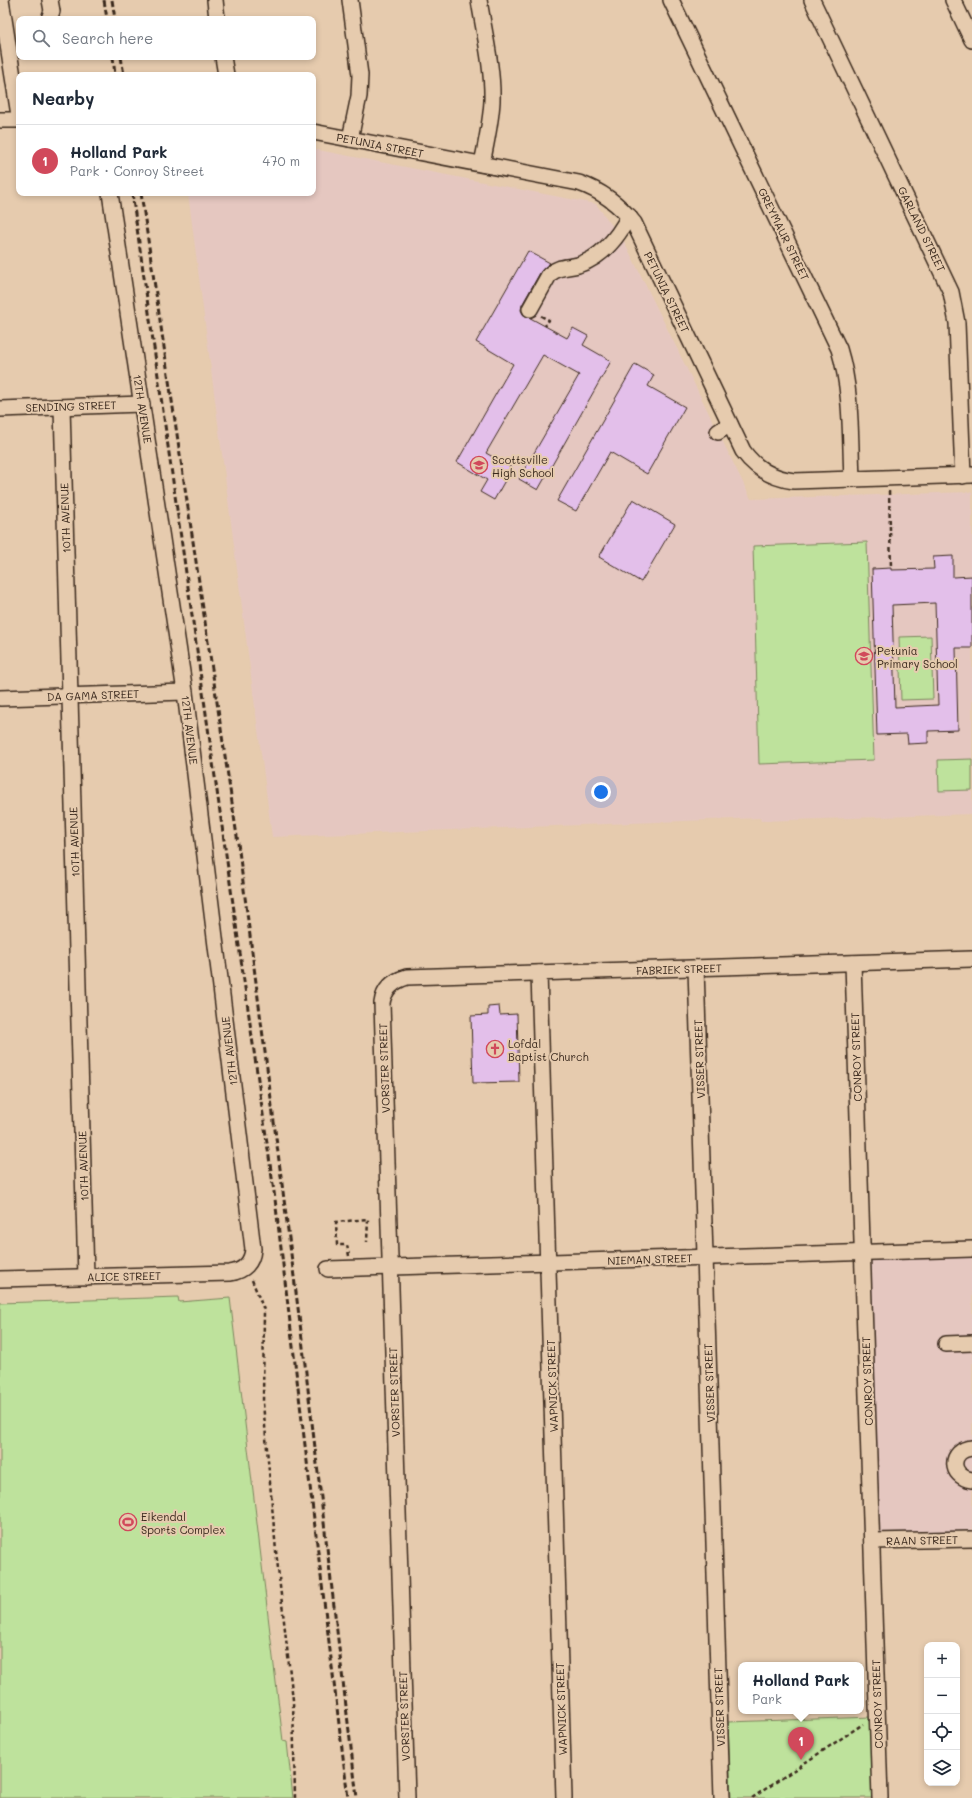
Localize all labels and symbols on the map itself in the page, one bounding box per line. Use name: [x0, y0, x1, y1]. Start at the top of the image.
street label: PETUNIA STREET: [335, 129, 425, 161]
street label: GARLAND STREET: [895, 184, 949, 274]
street label: GREYMAUR STREET: [755, 185, 813, 283]
street label: PETUNIA STREET: [641, 249, 693, 335]
street label: 12TH AVENUE: [130, 373, 156, 445]
street label: SENDING STREET: [25, 397, 117, 415]
place label: Scottsville High School: [492, 452, 554, 480]
school or university icon: Scottsville High School: [469, 455, 489, 475]
street label: 10TH AVENUE: [56, 483, 74, 553]
place label: Petunia Primary School: [877, 643, 958, 671]
school or university icon: Petunia Primary School: [854, 646, 874, 666]
street label: DA GAMA STREET: [47, 686, 139, 704]
street label: 12TH AVENUE: [178, 695, 202, 765]
your location: [591, 782, 611, 802]
street label: 10TH AVENUE: [65, 807, 83, 877]
street label: FABRIEK STREET: [636, 960, 722, 978]
street label: CONROY STREET: [847, 1012, 865, 1102]
street label: 12TH AVENUE: [217, 1016, 241, 1086]
street label: VISSER STREET: [690, 1019, 708, 1099]
street label: VORSTER STREET: [375, 1023, 393, 1113]
place label: Lofdal Baptist Church: [508, 1036, 589, 1064]
church icon: Lofdal Baptist Church: [485, 1039, 505, 1059]
street label: 10TH AVENUE: [74, 1131, 92, 1201]
street label: NIEMAN STREET: [607, 1250, 693, 1268]
street label: ALICE STREET: [87, 1268, 161, 1284]
street label: CONROY STREET: [858, 1336, 876, 1426]
street label: WAPNICK STREET: [543, 1339, 561, 1433]
street label: VISSER STREET: [700, 1343, 718, 1423]
street label: VORSTER STREET: [385, 1347, 403, 1437]
place label: Eikendal Sports Complex: [141, 1509, 225, 1537]
sports icon: Eikendal Sports Complex: [118, 1512, 138, 1532]
street label: RAAN STREET: [886, 1532, 958, 1548]
street label: CONROY STREET: [868, 1659, 886, 1749]
street label: WAPNICK STREET: [552, 1662, 570, 1756]
street label: VISSER STREET: [710, 1667, 728, 1747]
street label: VORSTER STREET: [395, 1671, 413, 1761]
pin: 1: [788, 1727, 814, 1760]

